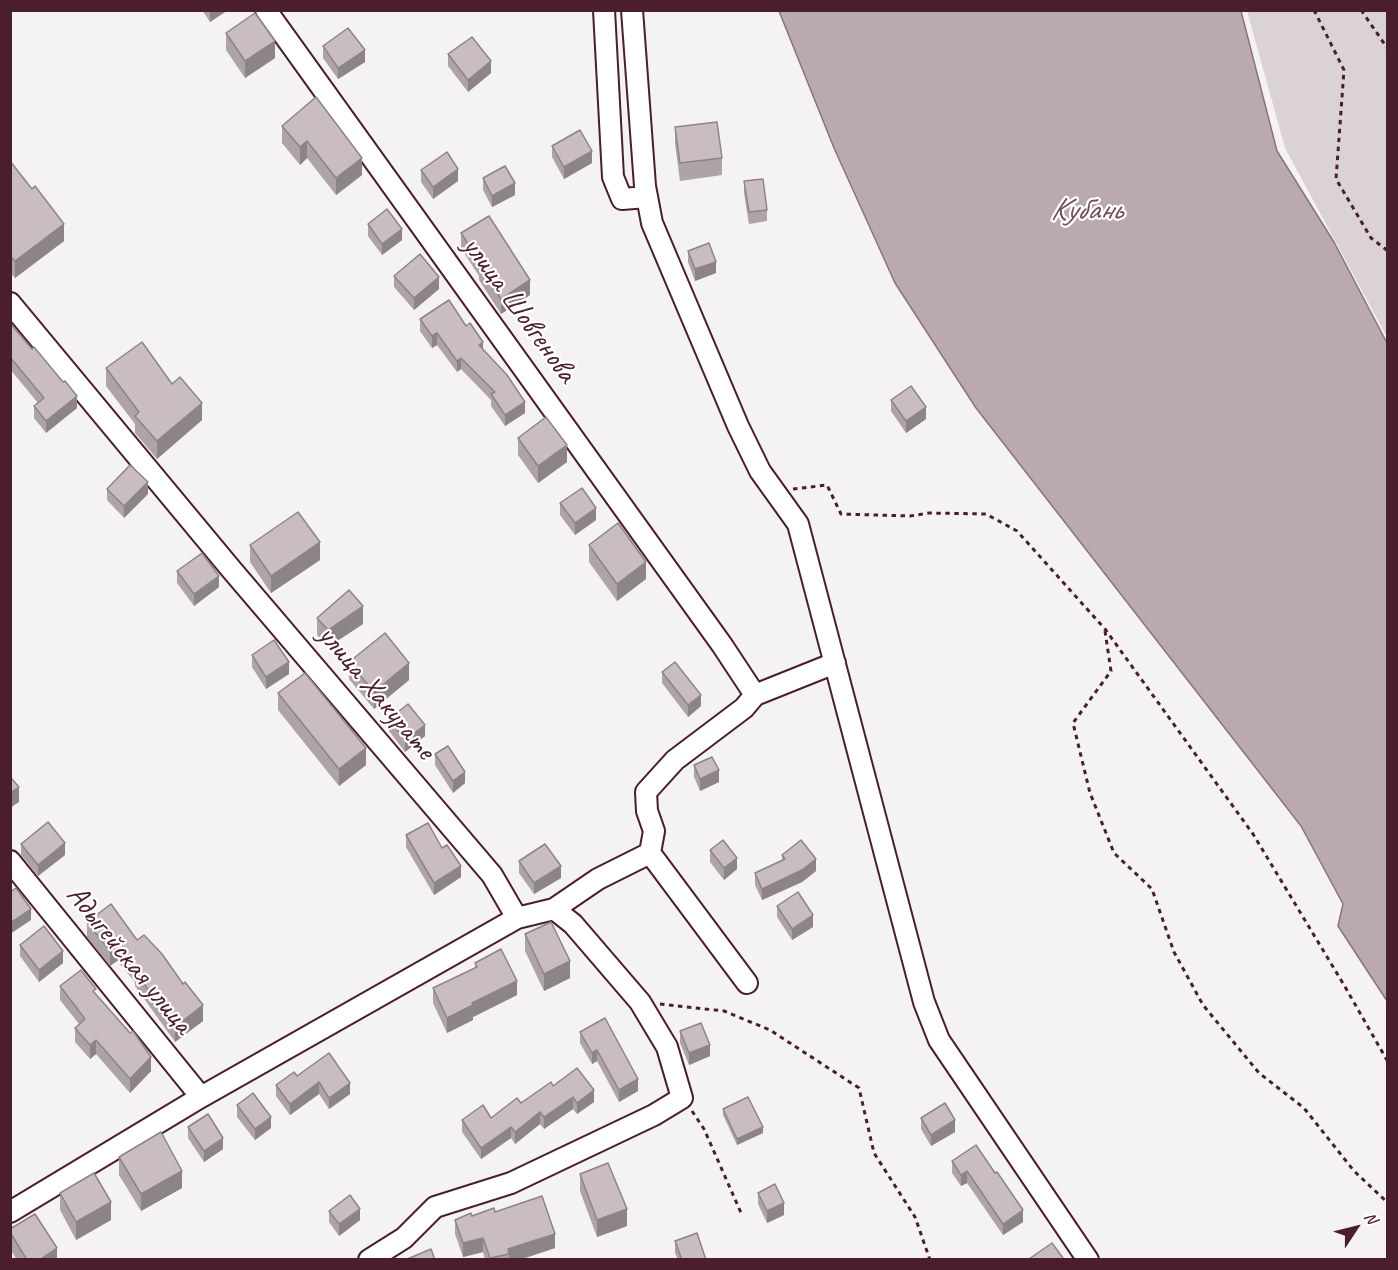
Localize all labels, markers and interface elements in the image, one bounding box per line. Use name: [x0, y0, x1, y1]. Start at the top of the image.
water label: Кубань: [1050, 192, 1122, 230]
street label: улица Шовгенова: [454, 230, 584, 390]
street label: улица Хакурате: [309, 618, 443, 768]
street label: Адыгейская улица: [58, 878, 200, 1042]
north arrow: [1326, 1198, 1386, 1258]
text: N: [1360, 1208, 1382, 1227]

